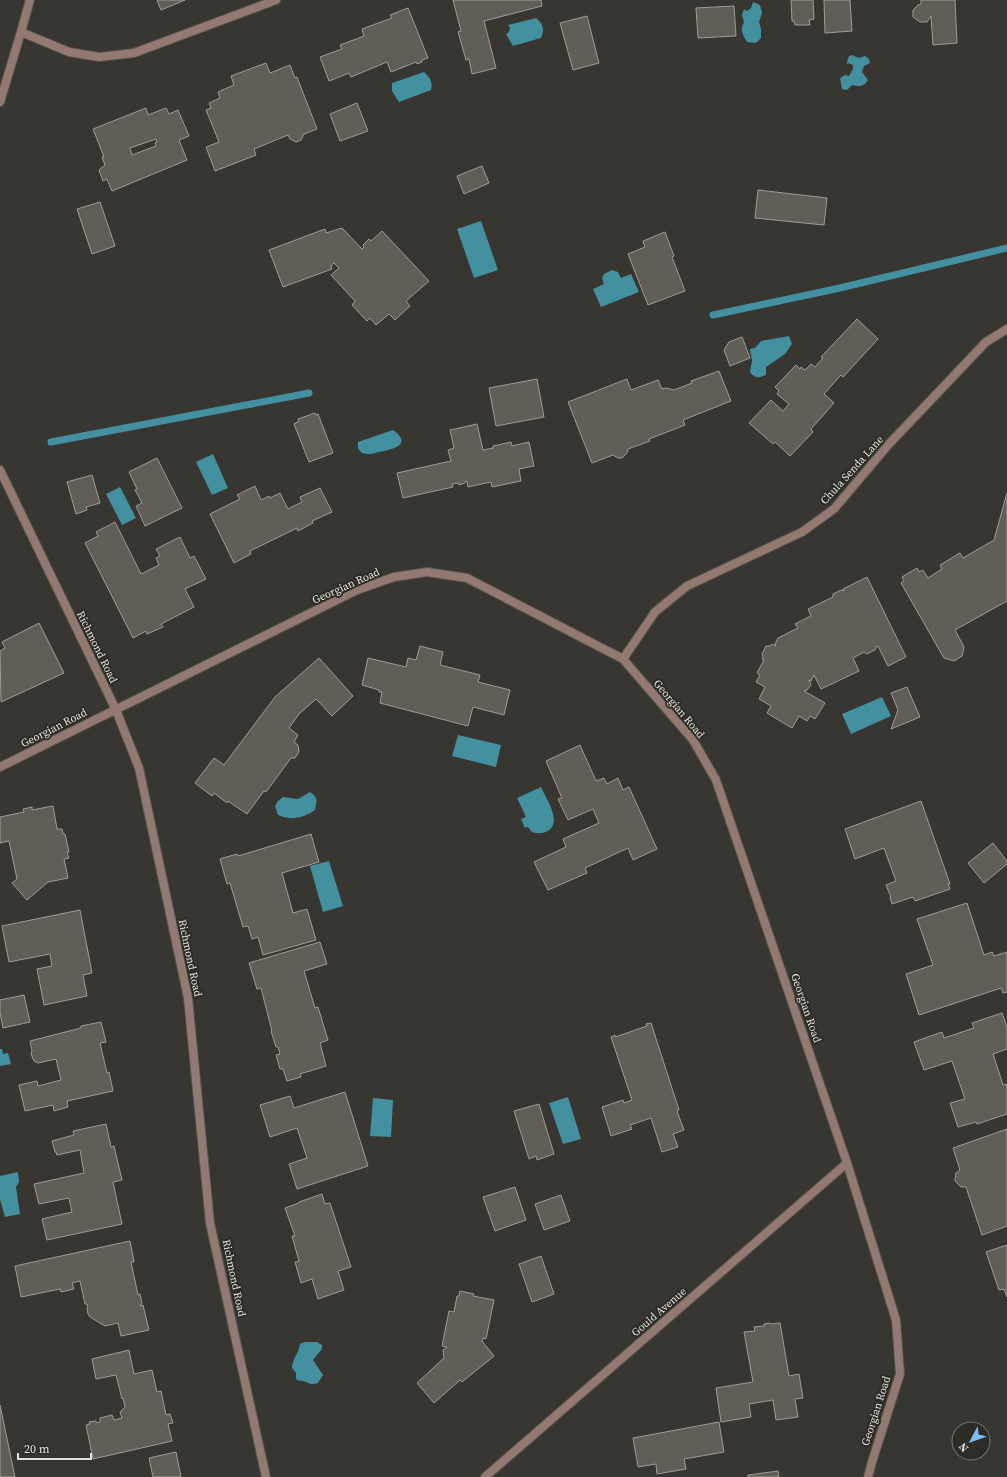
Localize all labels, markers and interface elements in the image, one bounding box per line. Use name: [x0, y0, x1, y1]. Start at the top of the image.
street label: Chula Senda Lane: [817, 432, 887, 508]
street label: Georgian Road: [310, 564, 383, 608]
street label: Richmond Road: [73, 608, 121, 686]
street label: Georgian Road: [650, 676, 708, 742]
street label: Georgian Road: [18, 705, 90, 751]
street label: Richmond Road: [174, 918, 206, 999]
street label: Georgian Road: [787, 971, 825, 1045]
street label: Richmond Road: [218, 1238, 250, 1319]
street label: Gould Avenue: [628, 1284, 690, 1340]
street label: Georgian Road: [858, 1374, 895, 1448]
north arrow: [951, 1421, 991, 1461]
scale bar: [18, 1435, 91, 1461]
text: N: [956, 1439, 972, 1455]
text: 20 m: [24, 1441, 50, 1457]

